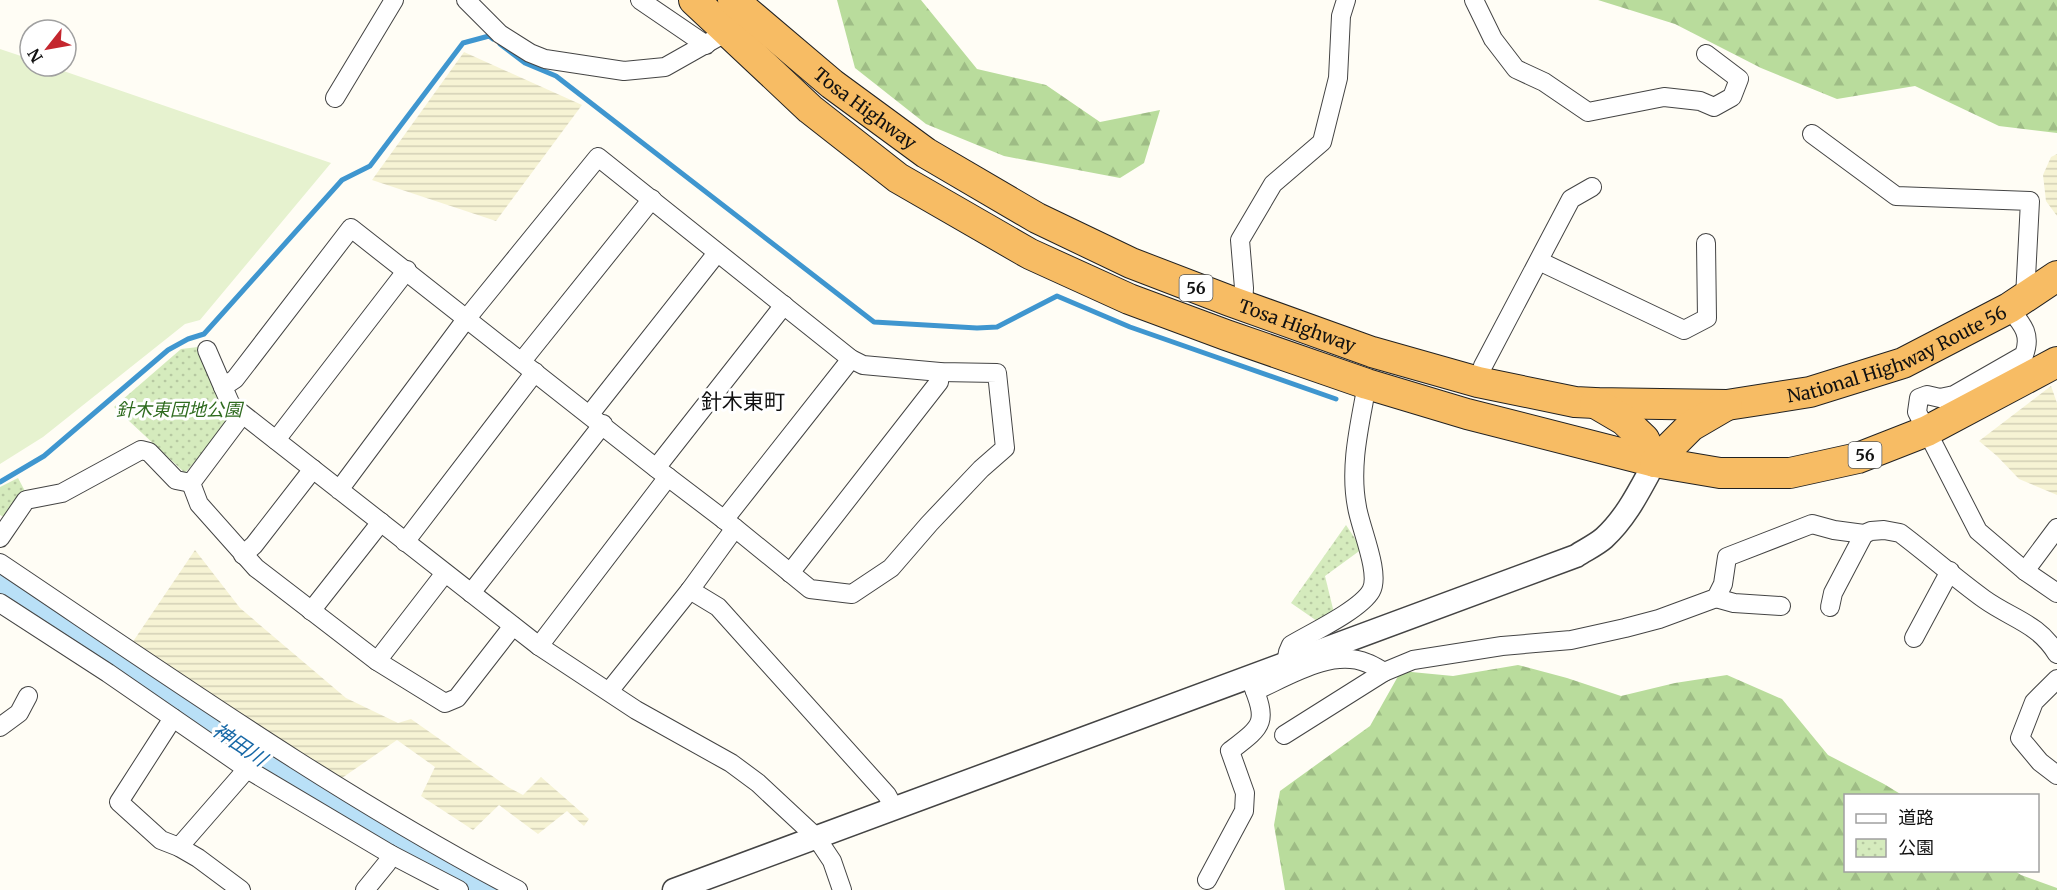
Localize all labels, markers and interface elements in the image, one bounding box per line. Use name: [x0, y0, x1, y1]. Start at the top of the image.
north arrow: [18, 18, 78, 78]
text: N: [23, 45, 47, 66]
street label: Tosa Highway: [809, 62, 922, 154]
road number: 56: [1180, 275, 1212, 301]
street label: Tosa Highway: [1236, 294, 1360, 357]
street label: National Highway Route 56: [1785, 300, 2010, 407]
district label: 針木東町: [701, 388, 785, 415]
park label: 針木東団地公園: [116, 398, 245, 421]
road number: 56: [1848, 442, 1882, 468]
water label: 神田川: [208, 717, 274, 772]
legend: [1844, 794, 2039, 872]
text: 道路: [1898, 806, 1934, 829]
text: 公園: [1898, 836, 1934, 859]

